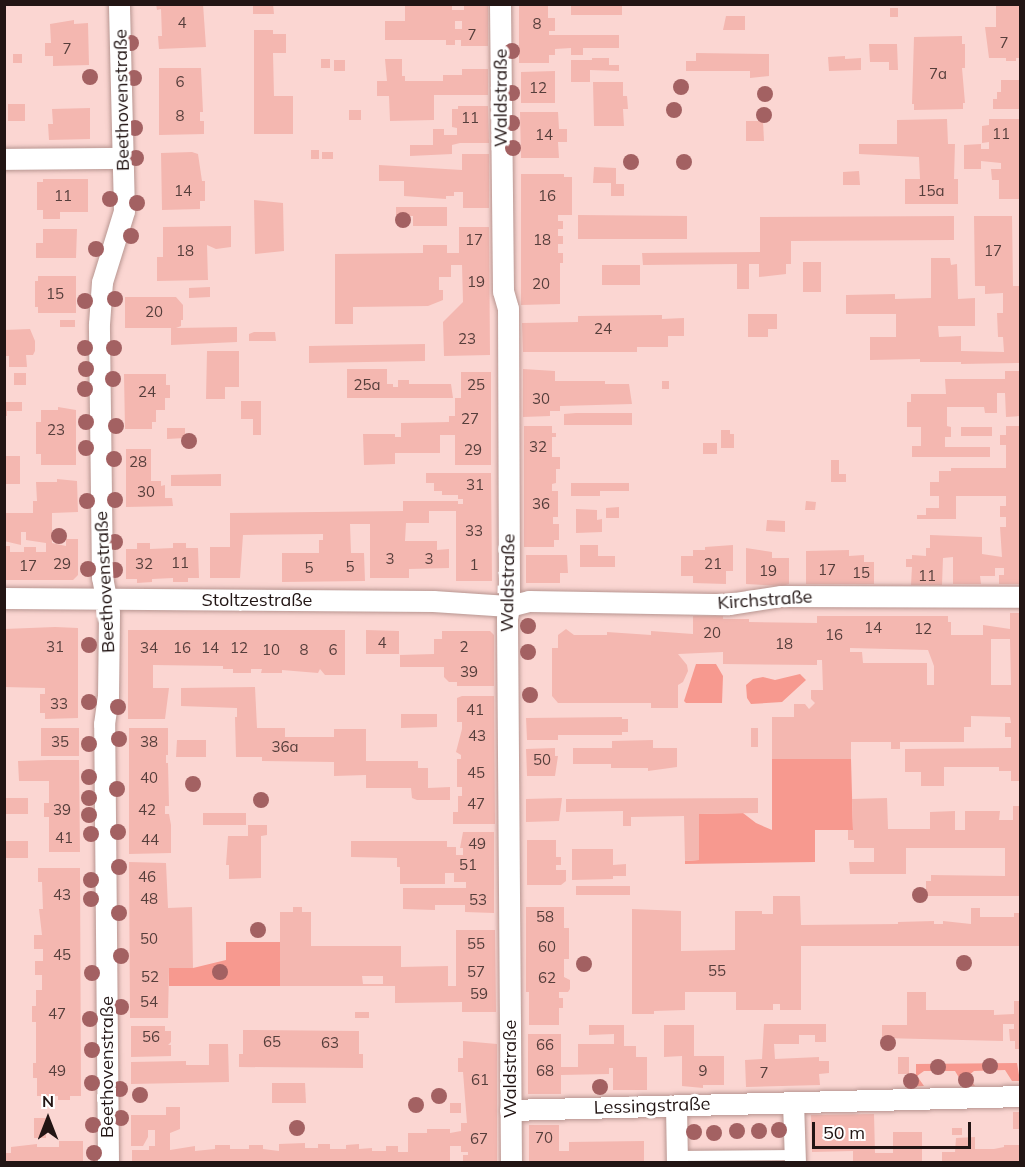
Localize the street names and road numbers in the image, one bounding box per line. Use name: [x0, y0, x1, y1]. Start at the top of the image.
street label: Beethovenstraße: [110, 29, 134, 171]
street label: Waldstraße: [490, 49, 512, 147]
street label: Beethovenstraße: [90, 510, 120, 654]
street label: Waldstraße: [496, 534, 520, 632]
street label: Kirchstraße: [717, 586, 813, 614]
street label: Stoltzestraße: [202, 589, 312, 611]
street label: Beethovenstraße: [96, 996, 118, 1138]
street label: Waldstraße: [499, 1020, 521, 1118]
street label: Lessingstraße: [593, 1093, 711, 1119]

